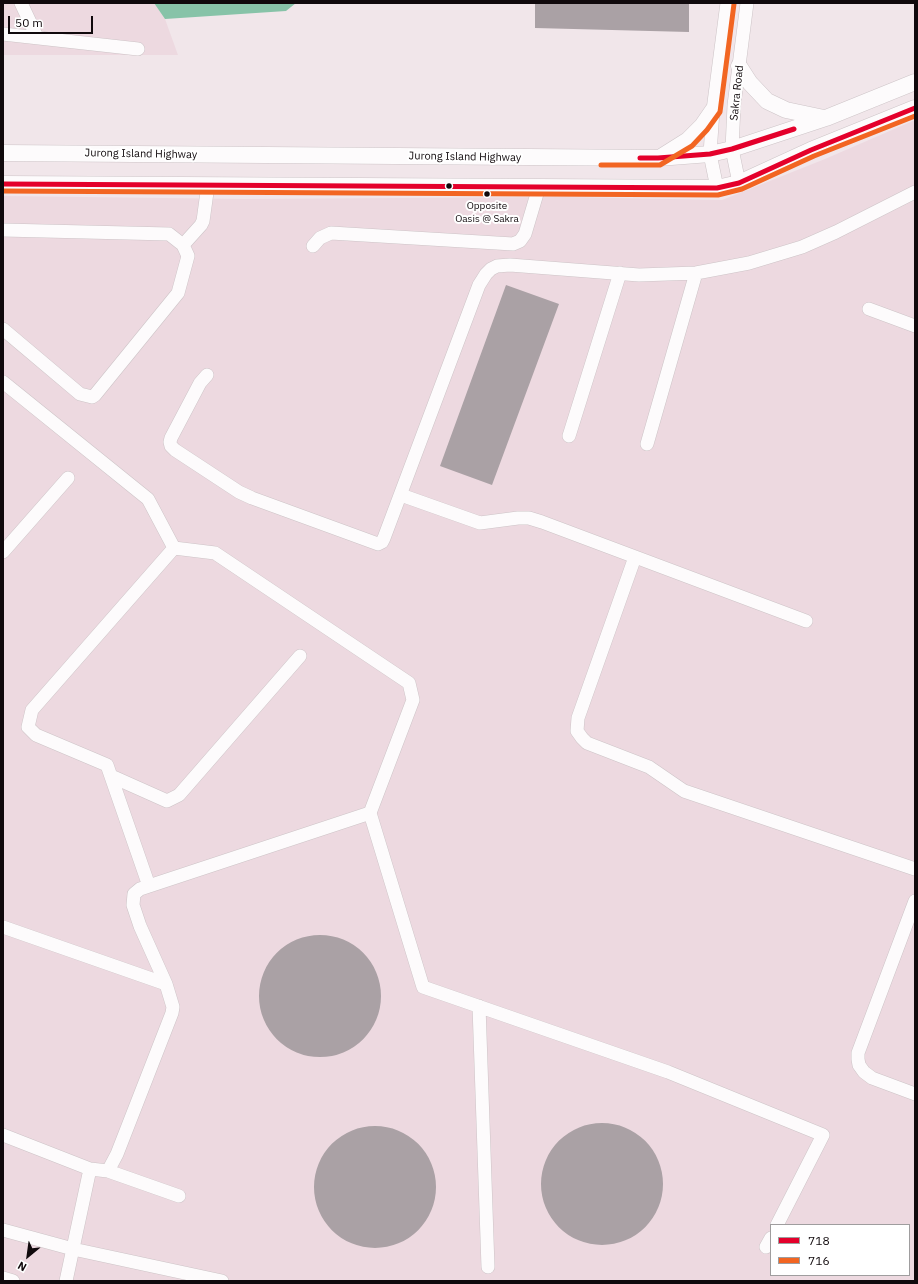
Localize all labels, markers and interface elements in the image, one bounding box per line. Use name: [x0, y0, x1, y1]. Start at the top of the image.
scale bar: [10, 8, 95, 34]
text: 50 m: [15, 15, 43, 30]
street label: Sakra Road: [728, 65, 746, 121]
street label: Jurong Island Highway: [85, 146, 197, 162]
street label: Jurong Island Highway: [409, 149, 521, 165]
unlabelled marker: [444, 181, 454, 191]
marker: Opposite Oasis @ Sakra: [482, 189, 492, 199]
place label: Opposite Oasis @ Sakra: [455, 200, 519, 224]
legend: [770, 1224, 910, 1276]
text: 718: [808, 1233, 830, 1248]
north arrow: [8, 1236, 48, 1276]
text: 716: [808, 1253, 830, 1268]
text: N: [15, 1258, 29, 1275]

